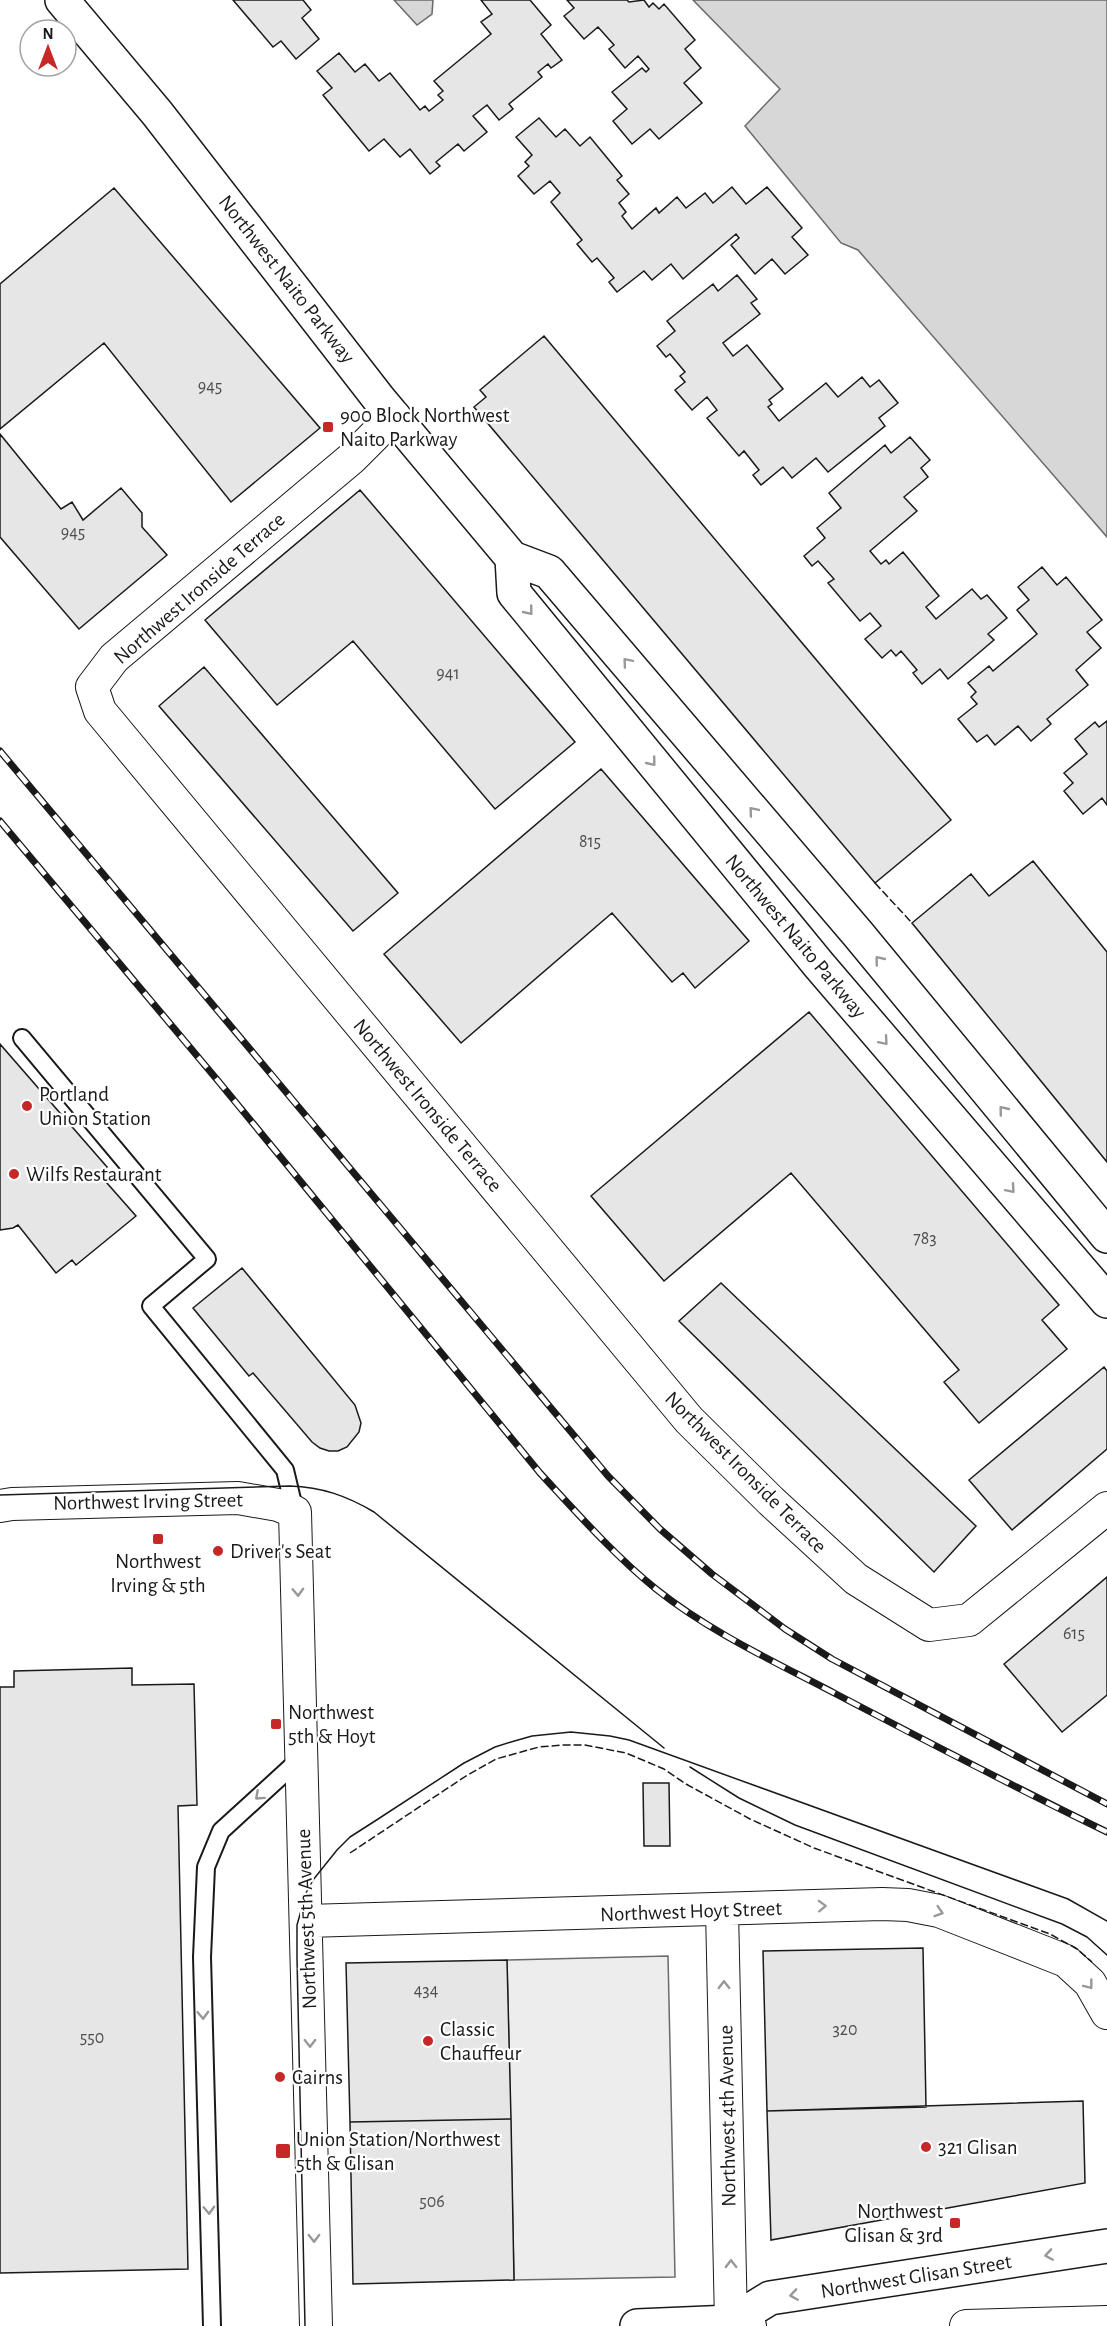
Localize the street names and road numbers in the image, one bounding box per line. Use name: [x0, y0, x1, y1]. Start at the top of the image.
street label: Northwest Naito Parkway: [215, 191, 359, 367]
street label: Northwest Ironside Terrace: [110, 509, 289, 668]
street label: Northwest Naito Parkway: [721, 850, 870, 1022]
street label: Northwest Ironside Terrace: [349, 1015, 506, 1196]
street label: Northwest Ironside Terrace: [661, 1388, 830, 1557]
street label: Northwest Irving Street: [53, 1489, 243, 1514]
street label: Northwest 5th Avenue: [293, 1828, 320, 2010]
street label: Northwest Hoyt Street: [600, 1898, 783, 1925]
street label: Northwest 4th Avenue: [715, 2025, 740, 2207]
street label: Northwest Glisan Street: [819, 2251, 1013, 2302]

